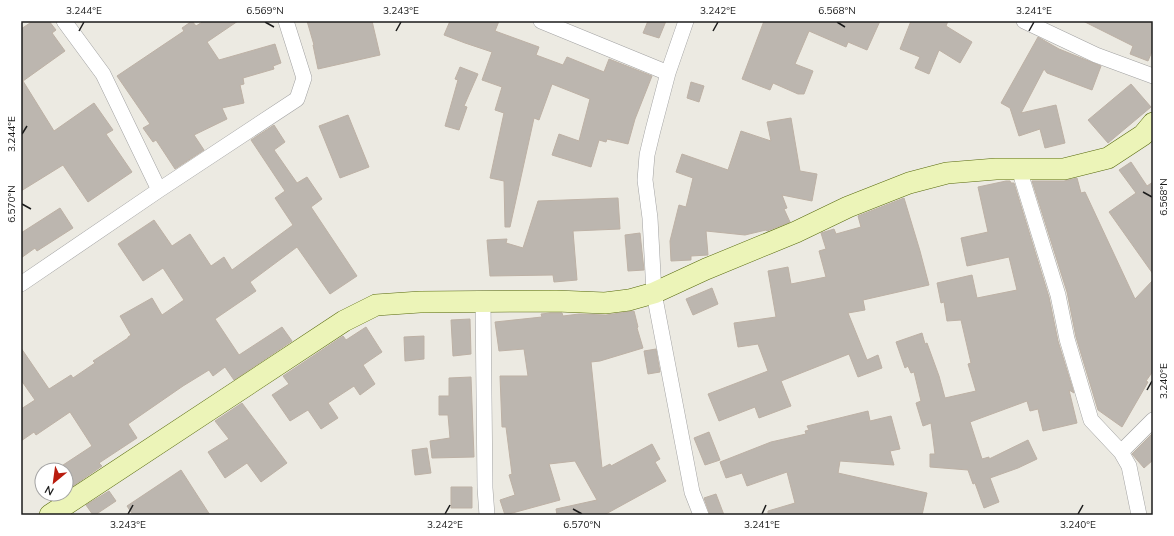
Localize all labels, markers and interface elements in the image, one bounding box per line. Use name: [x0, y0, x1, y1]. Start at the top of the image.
text: 3.244°E: [66, 4, 102, 17]
text: 6.569°N: [246, 4, 284, 17]
text: 3.243°E: [383, 4, 419, 17]
text: 3.242°E: [700, 4, 736, 17]
text: 6.568°N: [818, 4, 856, 17]
text: 3.241°E: [1016, 4, 1052, 17]
text: 3.244°E: [5, 116, 18, 152]
text: 6.568°N: [1157, 178, 1170, 216]
text: 6.570°N: [5, 185, 18, 223]
text: 3.240°E: [1157, 363, 1170, 399]
north arrow: [34, 462, 74, 502]
text: N: [42, 483, 56, 499]
text: 3.243°E: [110, 518, 146, 531]
text: 3.242°E: [427, 518, 463, 531]
text: 6.570°N: [563, 518, 601, 531]
text: 3.241°E: [744, 518, 780, 531]
text: 3.240°E: [1060, 518, 1096, 531]

